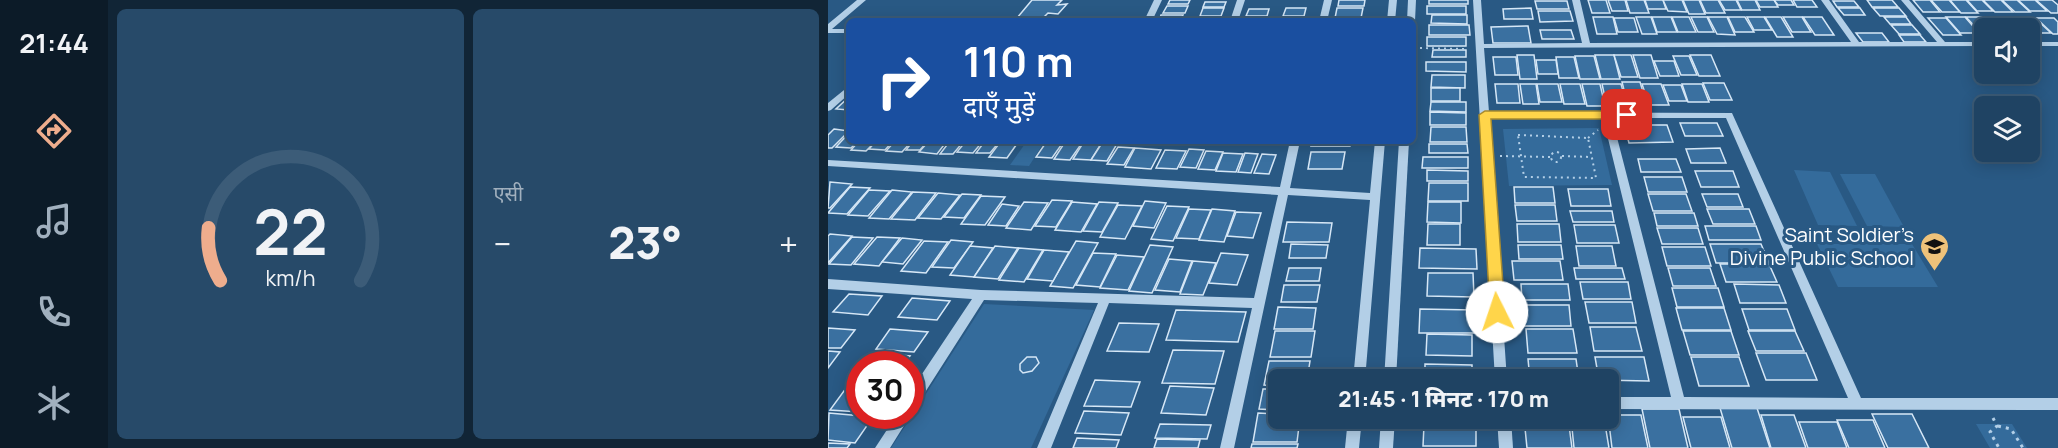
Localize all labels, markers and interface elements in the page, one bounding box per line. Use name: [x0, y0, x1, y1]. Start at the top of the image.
map controls: [1974, 18, 2040, 162]
button: sound: [1974, 18, 2040, 84]
text: 21:44: [19, 24, 89, 61]
text: 110 m: [963, 32, 1074, 90]
icon: right: [864, 42, 942, 120]
text: दाएँ मुड़ें: [963, 87, 1035, 124]
pin: [1601, 89, 1652, 140]
button: layers: [1974, 96, 2040, 162]
icon: arrive: [1610, 98, 1643, 131]
icon: directions: [33, 110, 75, 152]
text: एसी: [494, 180, 523, 207]
text: 22: [253, 188, 327, 274]
icon: music: [33, 200, 75, 242]
text: 23°: [608, 211, 682, 273]
text: −: [494, 221, 511, 266]
text: +: [779, 221, 798, 266]
place label: Saint Soldier’s Divine Public School: [1730, 221, 1914, 271]
school or university icon: Saint Soldier’s Divine Public School: [1919, 230, 1951, 272]
text: km/h: [265, 263, 315, 292]
position arrow: [1465, 280, 1529, 344]
icon: phone: [33, 291, 75, 333]
speed limit sign: 30: [846, 351, 924, 429]
icon: climate: [33, 382, 75, 424]
text: 21:45 · 1 मिनट · 170 m: [1338, 384, 1549, 414]

